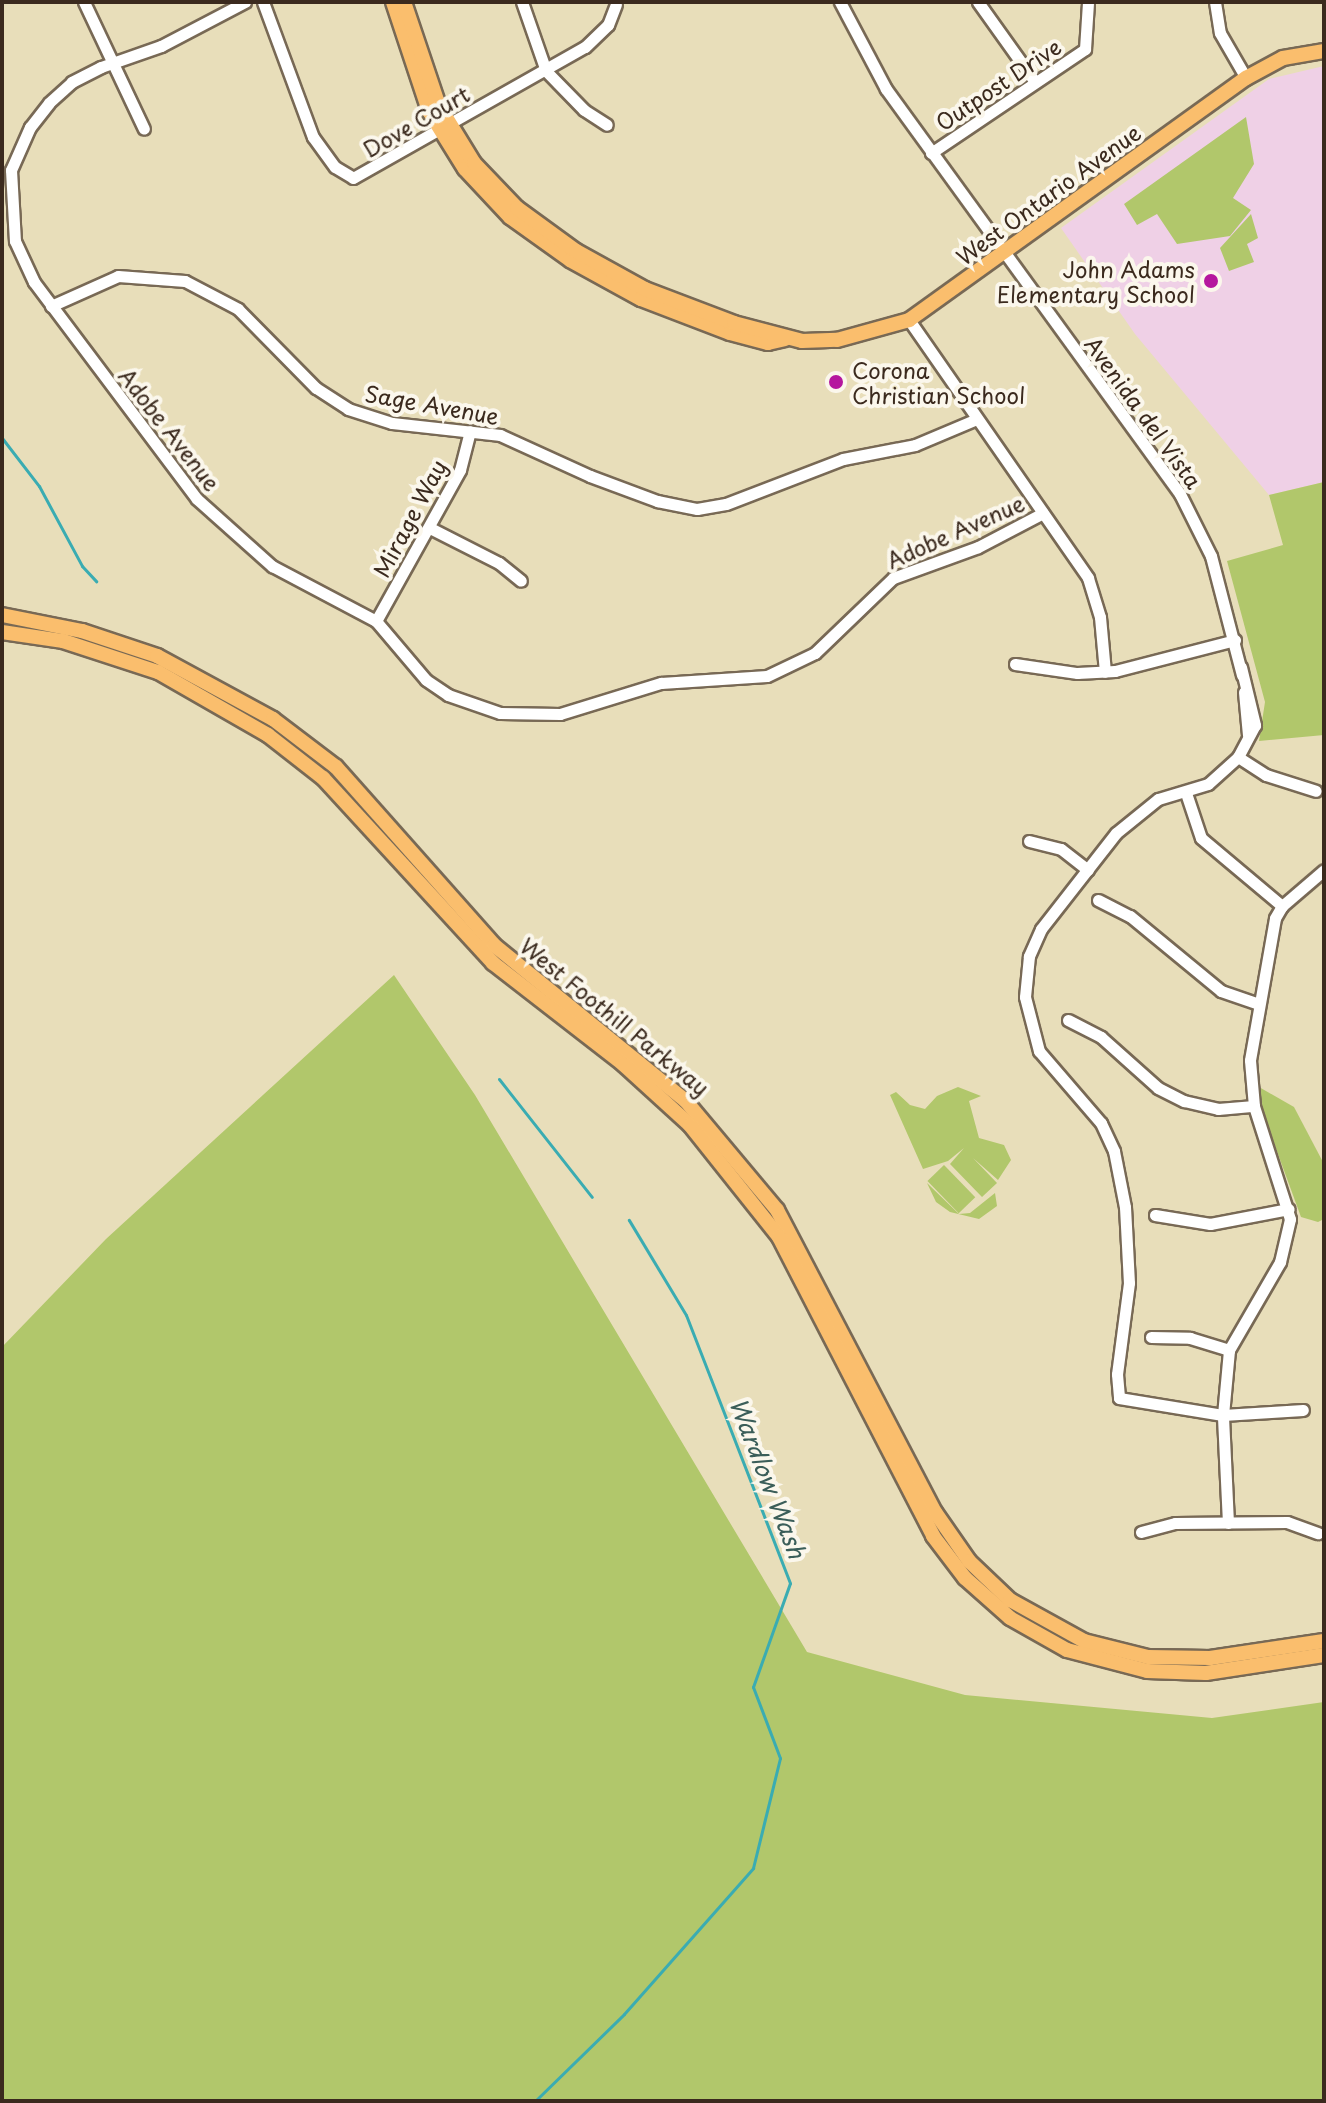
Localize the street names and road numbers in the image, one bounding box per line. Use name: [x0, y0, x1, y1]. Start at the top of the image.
street label: Outpost Drive: [930, 32, 1066, 136]
street label: Dove Court: [358, 80, 474, 162]
street label: West Ontario Avenue: [950, 118, 1146, 270]
street label: Avenida del Vista: [1080, 331, 1208, 493]
street label: Adobe Avenue: [114, 363, 226, 495]
street label: Sage Avenue: [364, 379, 500, 429]
street label: Mirage Way: [367, 455, 451, 581]
street label: Adobe Avenue: [882, 489, 1028, 573]
street label: West Foothill Parkway: [515, 931, 715, 1101]

